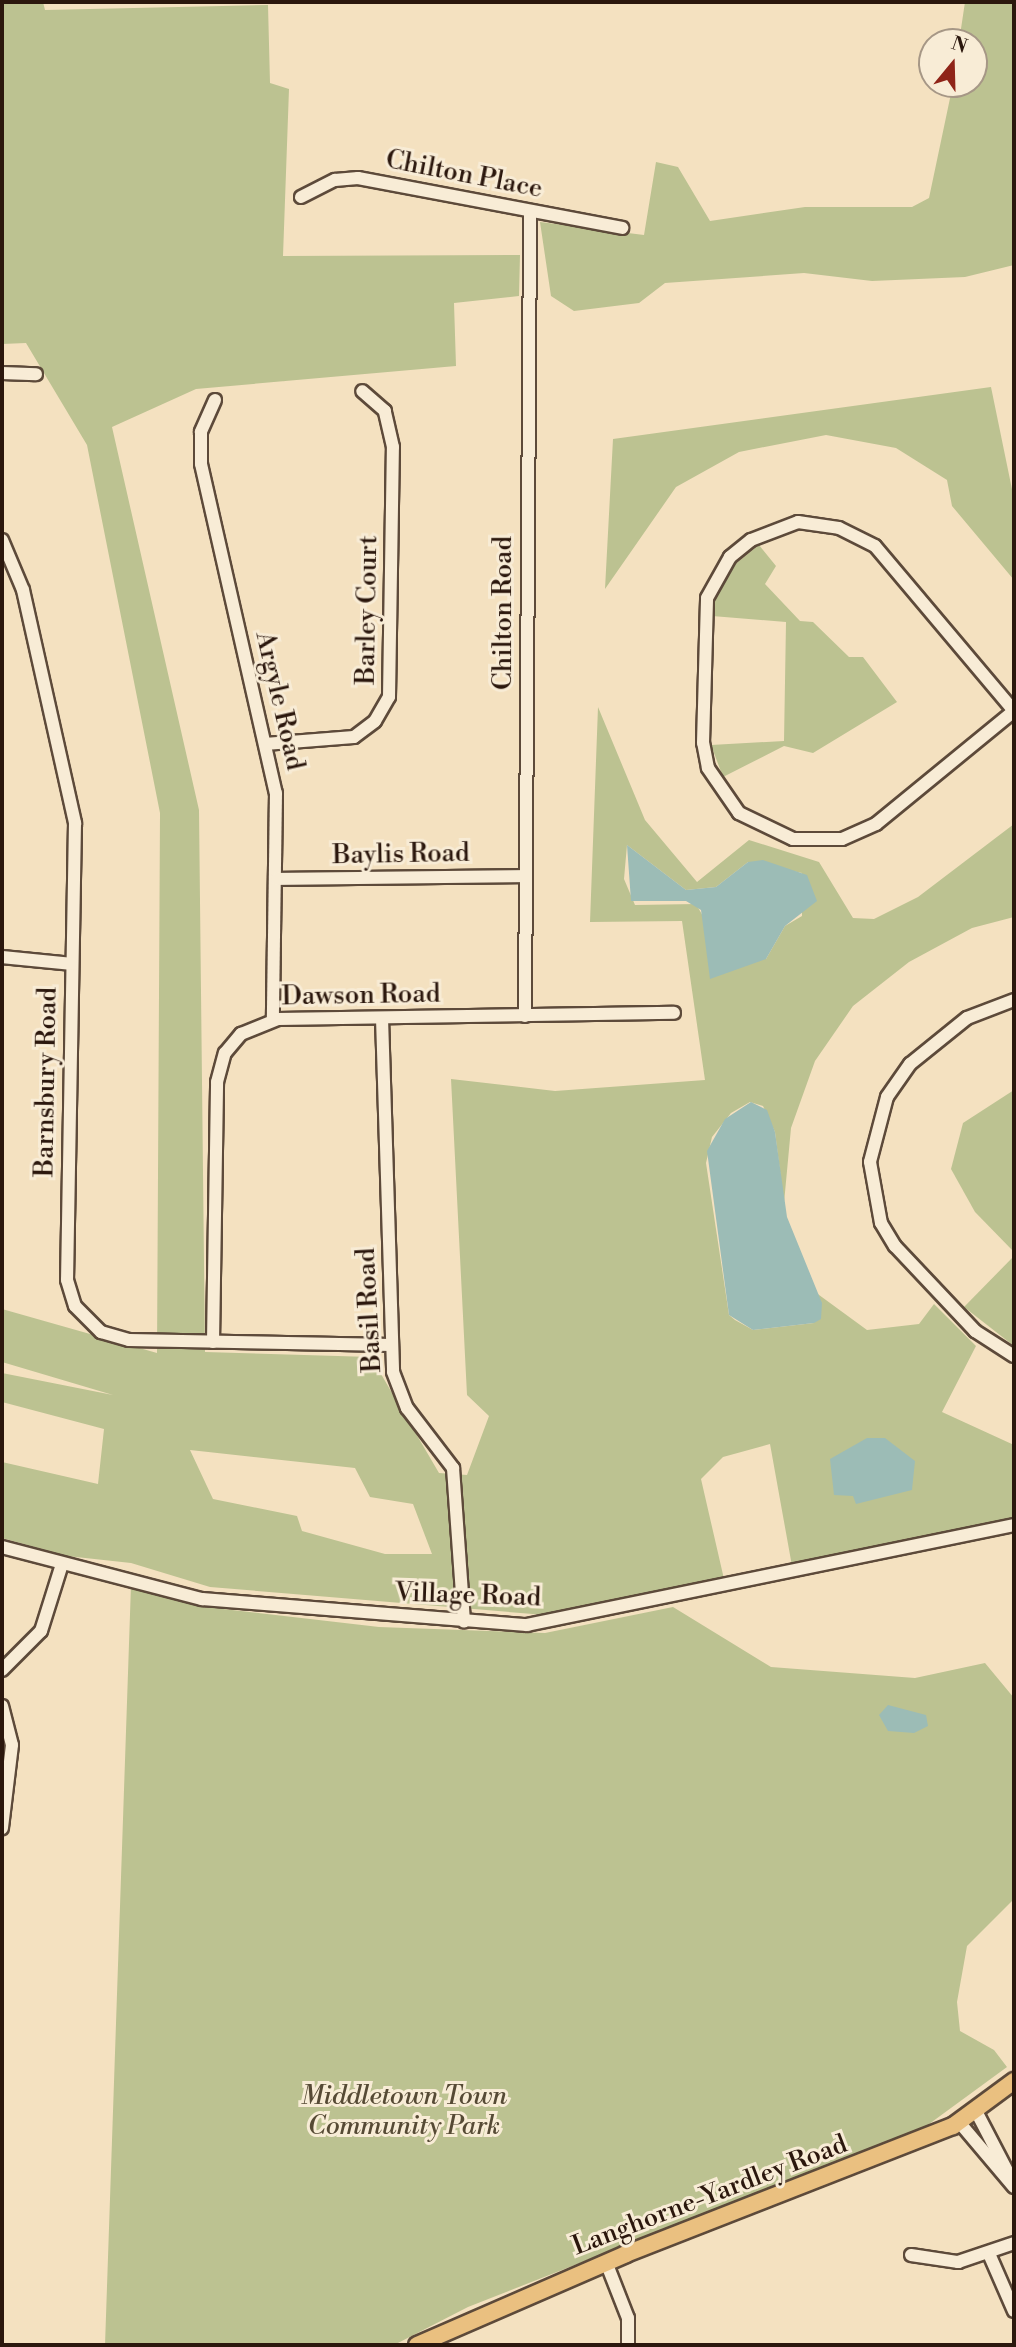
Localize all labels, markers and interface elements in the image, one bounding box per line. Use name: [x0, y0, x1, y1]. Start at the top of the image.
north arrow: [918, 28, 988, 98]
text: N: [948, 31, 970, 59]
street label: Chilton Place: [383, 145, 545, 205]
street label: Barley Court: [351, 535, 385, 685]
street label: Chilton Road: [488, 536, 520, 690]
street label: Argyle Road: [248, 629, 310, 773]
street label: Baylis Road: [332, 838, 470, 872]
street label: Dawson Road: [281, 979, 441, 1013]
street label: Barnsbury Road: [30, 987, 64, 1177]
street label: Basil Road: [351, 1247, 389, 1373]
street label: Village Road: [394, 1578, 542, 1614]
park label: Middletown Town Community Park: [301, 2081, 507, 2142]
street label: Langhorne-Yardley Road: [568, 2129, 852, 2263]

